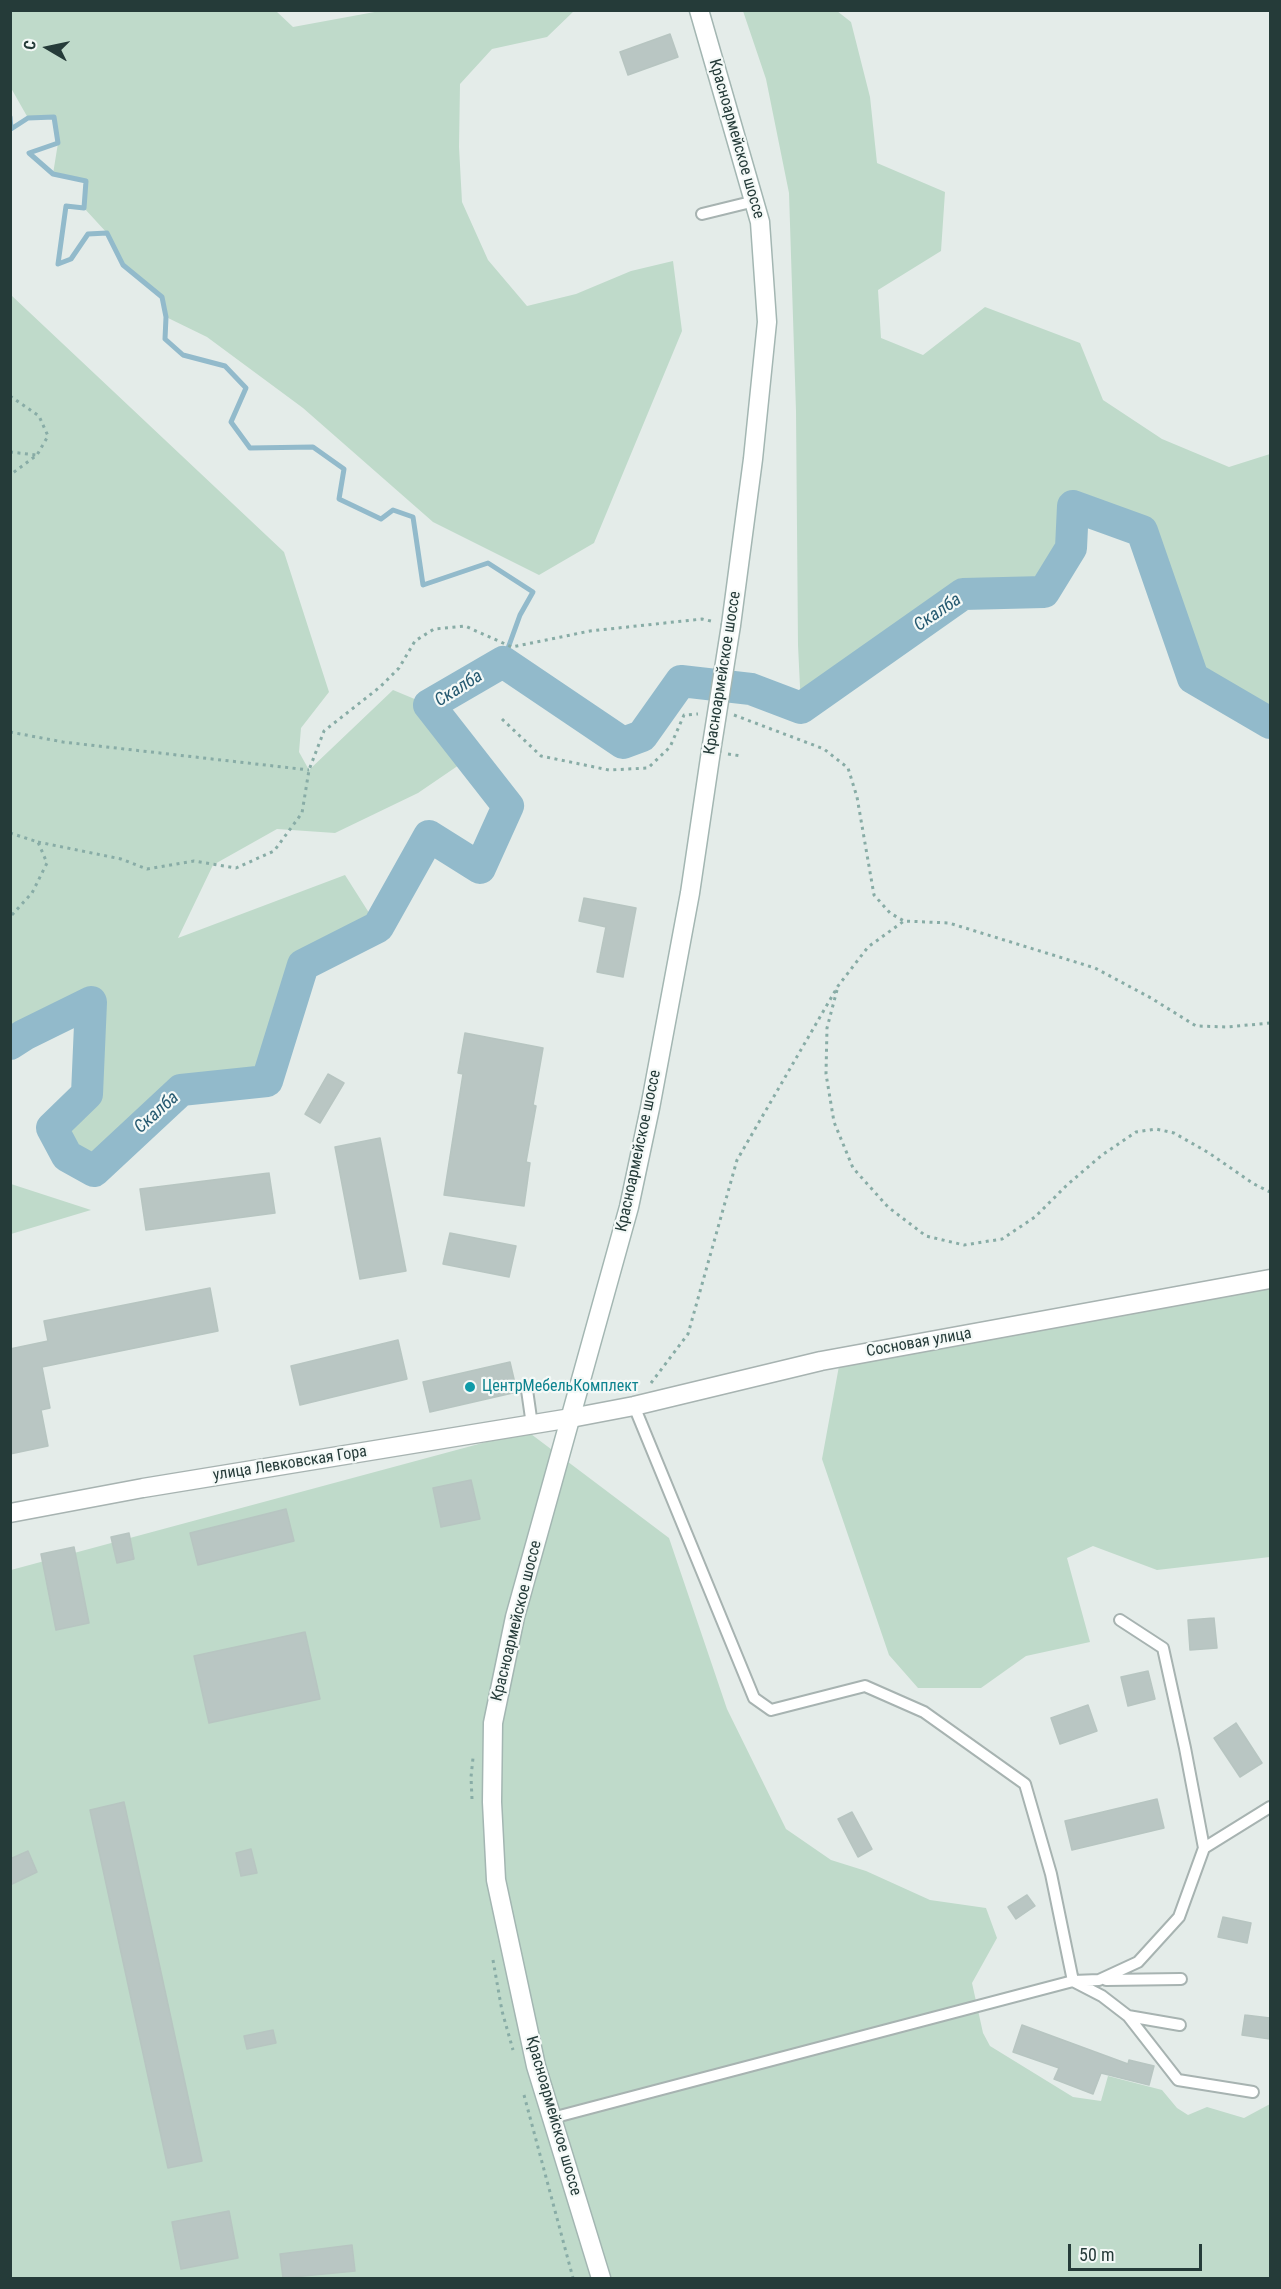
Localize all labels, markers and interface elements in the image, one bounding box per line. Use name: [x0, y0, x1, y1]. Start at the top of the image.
north arrow: [18, 18, 78, 78]
text: С: [20, 39, 40, 51]
street label: Красноармейское шоссе: [704, 57, 768, 221]
water label: Скалба: [910, 589, 966, 637]
street label: Красноармейское шоссе: [701, 590, 745, 756]
water label: Скалба: [431, 666, 487, 712]
street label: Красноармейское шоссе: [612, 1068, 666, 1234]
water label: Скалба: [130, 1087, 184, 1139]
street label: Сосновая улица: [865, 1324, 973, 1362]
place label: ЦентрМебельКомплект: [482, 1377, 639, 1397]
marker: ЦентрМебельКомплект: [463, 1380, 477, 1394]
street label: улица Левковская Гора: [212, 1442, 368, 1486]
street label: Красноармейское шоссе: [488, 1539, 546, 1703]
street label: Красноармейское шоссе: [521, 2034, 585, 2198]
scale bar: [1071, 2232, 1204, 2270]
text: 50 m: [1079, 2244, 1114, 2265]

